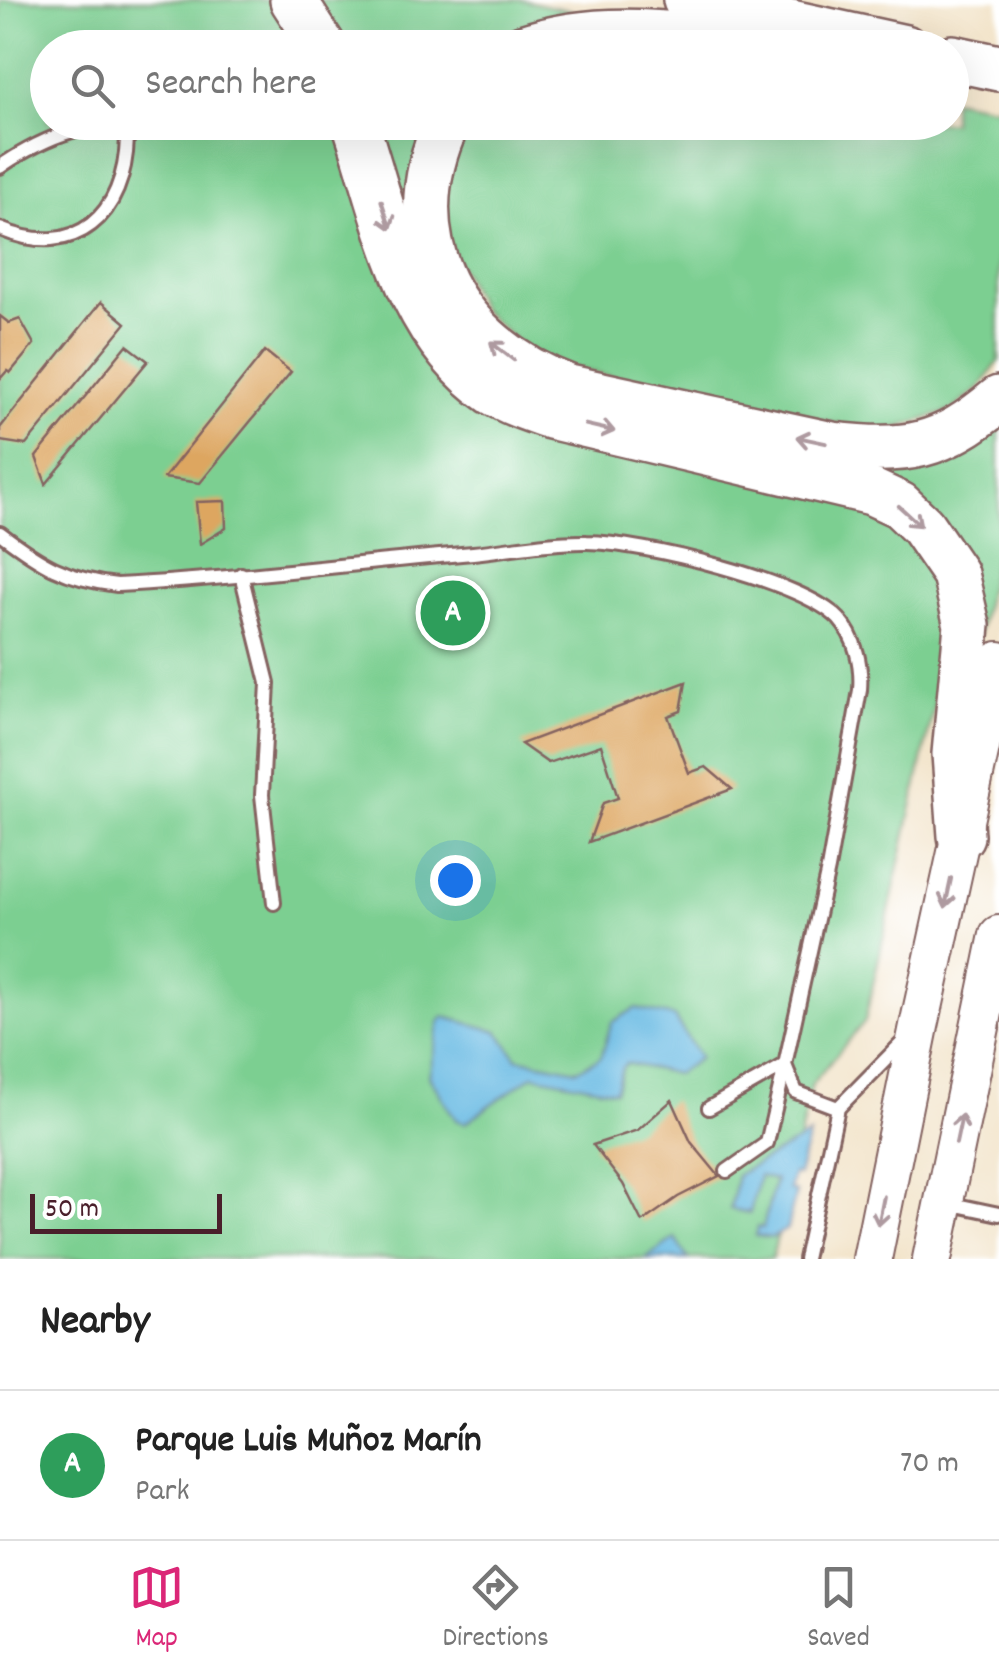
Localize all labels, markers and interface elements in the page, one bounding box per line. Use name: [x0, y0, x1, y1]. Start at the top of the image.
search box: [30, 30, 969, 140]
icon: search: [65, 58, 120, 113]
text: Search here: [145, 58, 317, 113]
one-way arrow: [378, 199, 396, 230]
one-way arrow: [489, 340, 515, 362]
one-way arrow: [583, 420, 615, 438]
one-way arrow: [796, 430, 828, 448]
one-way arrow: [897, 504, 922, 527]
pin: A: [420, 576, 486, 650]
your location: [430, 855, 481, 906]
one-way arrow: [938, 876, 956, 908]
one-way arrow: [951, 1114, 970, 1146]
scale bar: [30, 1189, 222, 1234]
text: 50 m: [45, 1191, 99, 1231]
one-way arrow: [871, 1194, 890, 1226]
text: Nearby: [40, 1294, 150, 1354]
text: Parque Luis Muñoz Marín: [135, 1415, 481, 1470]
text: A: [64, 1442, 81, 1488]
text: 70 m: [900, 1442, 959, 1488]
text: Park: [135, 1470, 190, 1516]
tab: Map: [129, 1560, 184, 1660]
tab: Directions: [443, 1560, 549, 1660]
tab: Saved: [807, 1560, 870, 1660]

